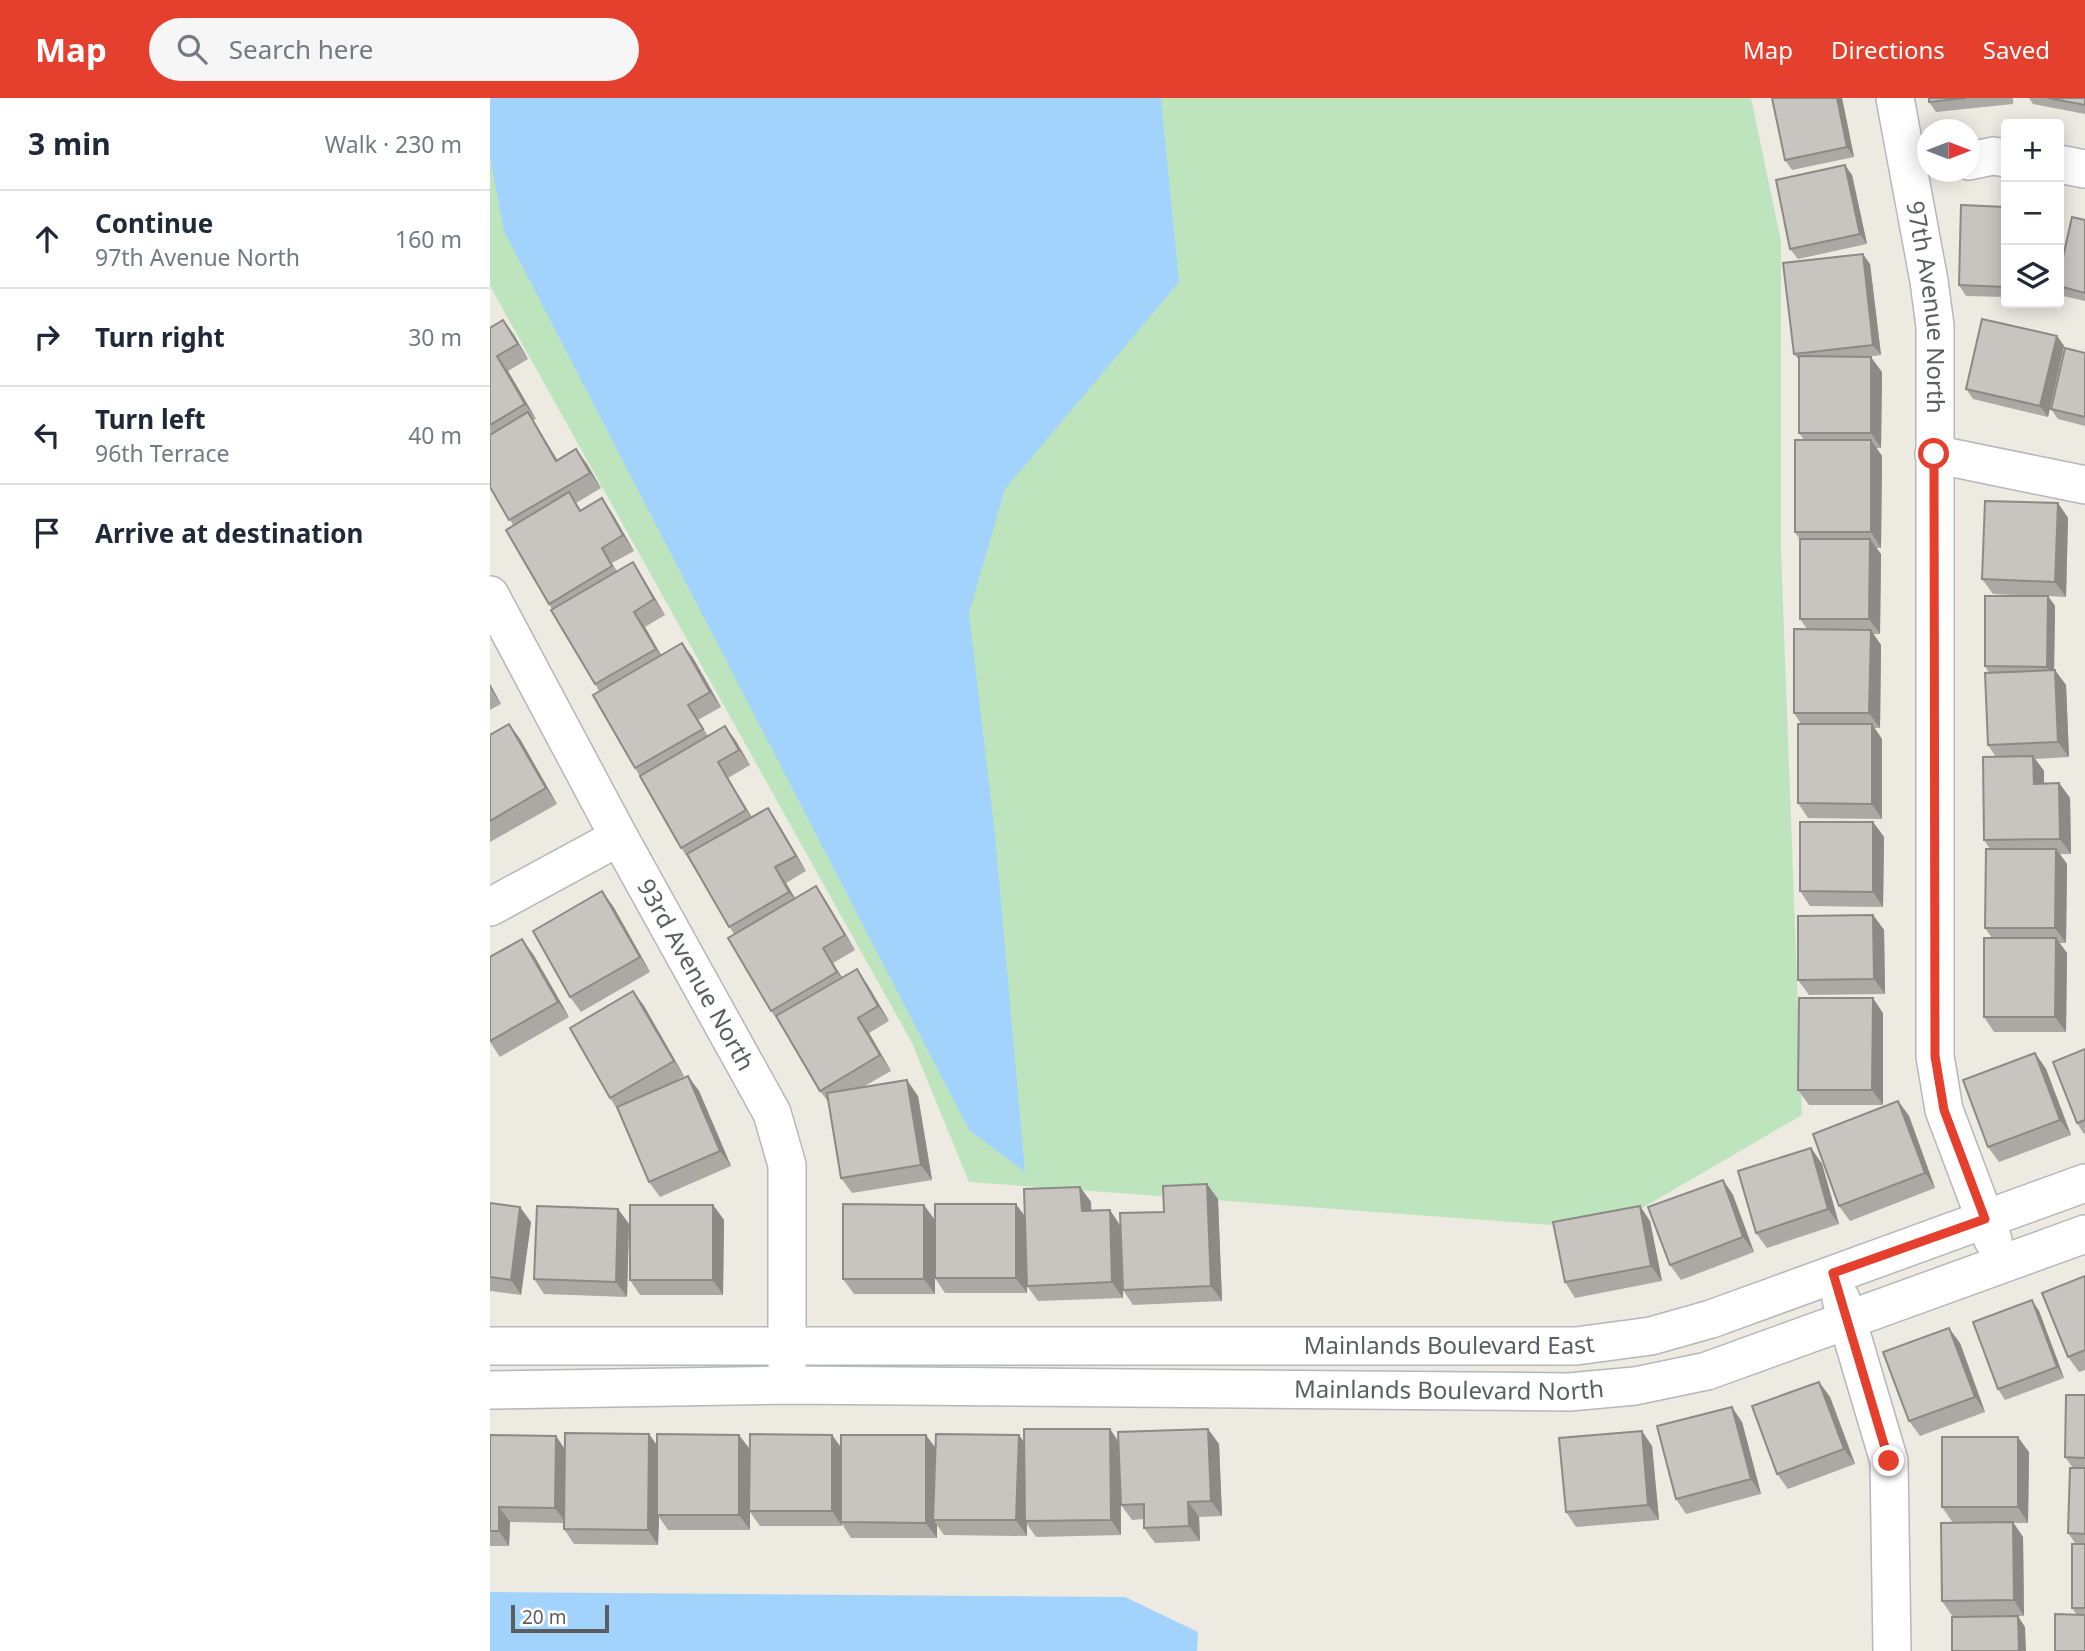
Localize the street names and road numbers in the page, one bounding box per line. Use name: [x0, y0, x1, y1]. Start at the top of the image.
street label: 97th Avenue North: [1899, 198, 1953, 413]
street label: 93rd Avenue North: [630, 872, 763, 1076]
street label: Mainlands Boulevard East: [1304, 1326, 1596, 1361]
street label: Mainlands Boulevard North: [1294, 1371, 1605, 1407]

